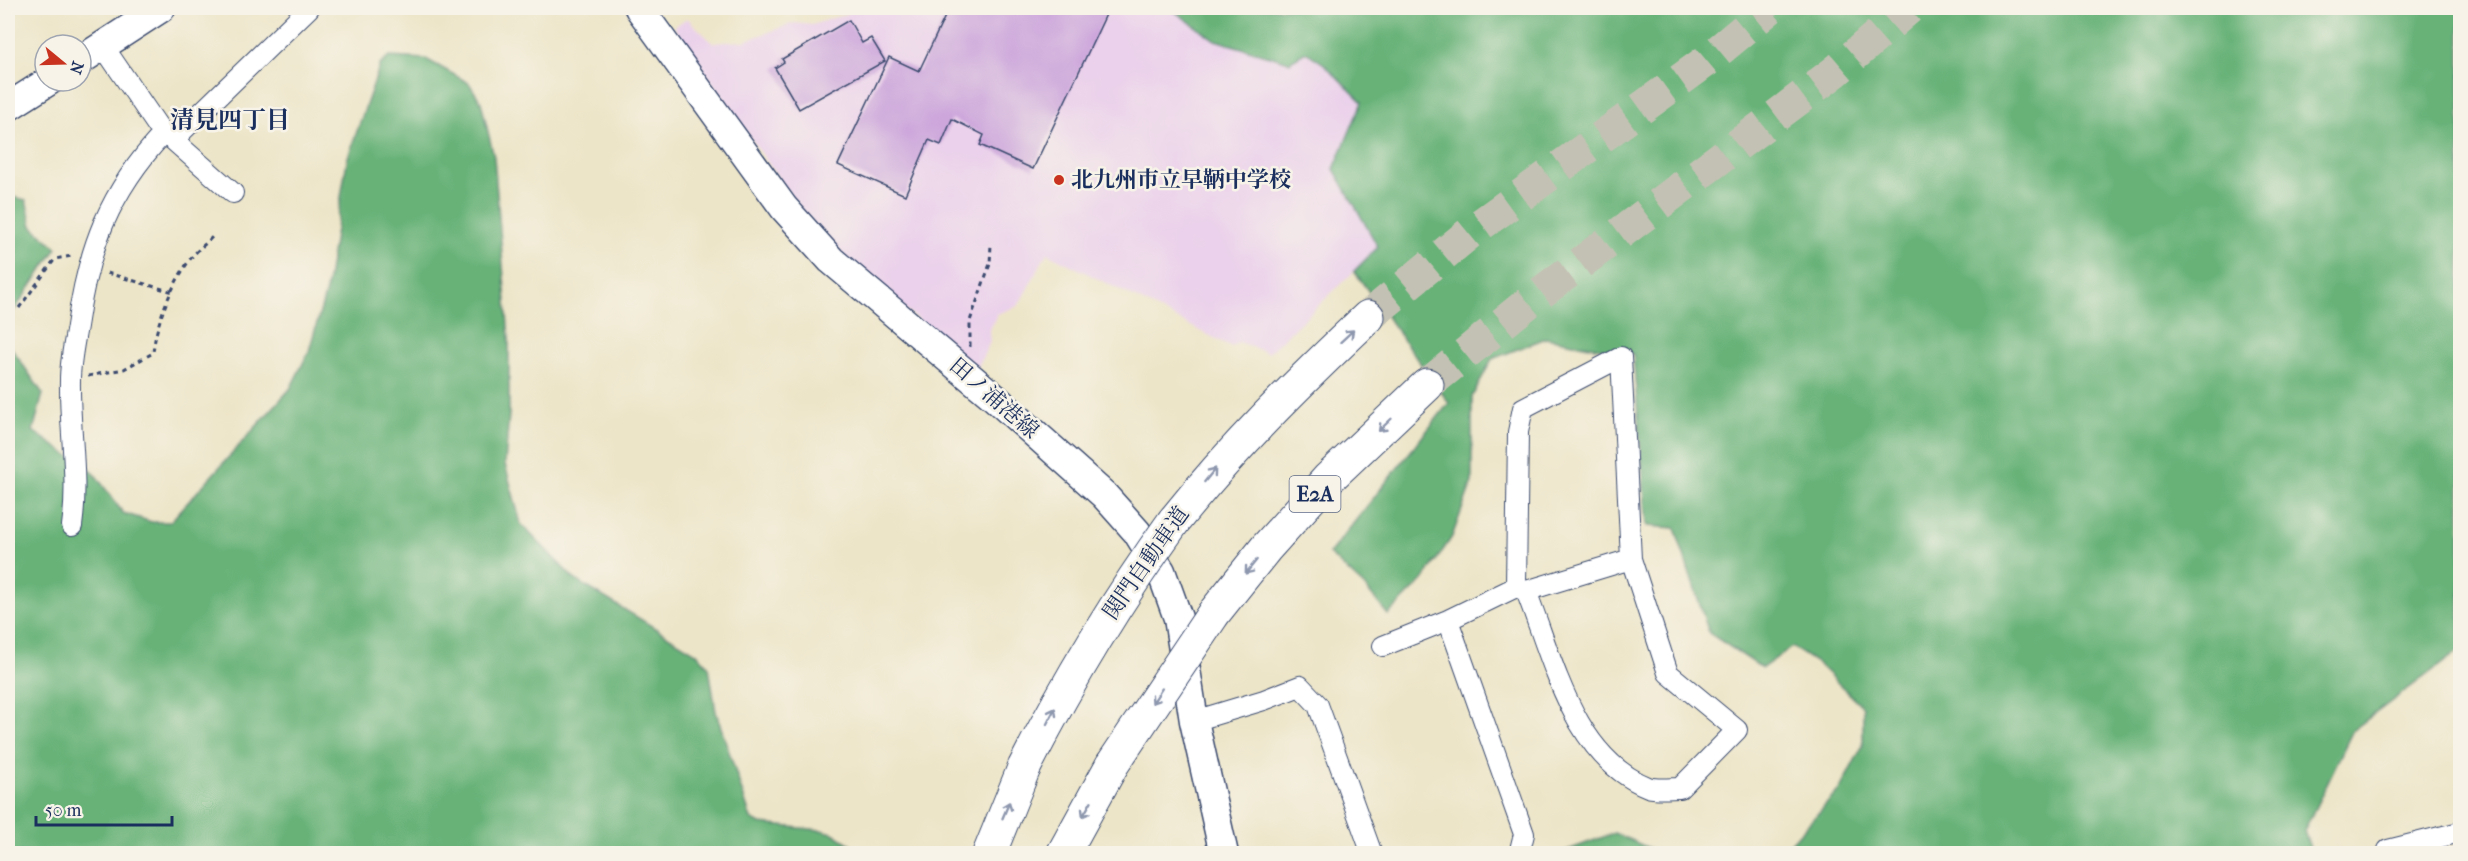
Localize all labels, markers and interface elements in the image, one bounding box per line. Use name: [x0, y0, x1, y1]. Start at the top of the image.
north arrow: [33, 33, 93, 93]
text: N: [65, 59, 88, 77]
district label: 清見四丁目: [170, 106, 290, 134]
place label: 北九州市立早鞆中学校: [1071, 167, 1291, 193]
marker: 北九州市立早鞆中学校: [1052, 173, 1066, 187]
one-way arrow: [1340, 329, 1355, 344]
street label: 田ノ浦港線: [944, 352, 1044, 444]
one-way arrow: [1378, 418, 1393, 432]
one-way arrow: [1204, 467, 1217, 483]
road number: E2A: [1290, 476, 1340, 512]
street label: 関門自動車道: [1097, 501, 1195, 625]
one-way arrow: [1245, 559, 1258, 575]
one-way arrow: [1151, 687, 1163, 703]
one-way arrow: [1045, 707, 1057, 725]
scale bar: [36, 789, 172, 827]
text: 50 m: [45, 800, 82, 821]
one-way arrow: [1080, 800, 1092, 817]
one-way arrow: [1001, 802, 1012, 820]

